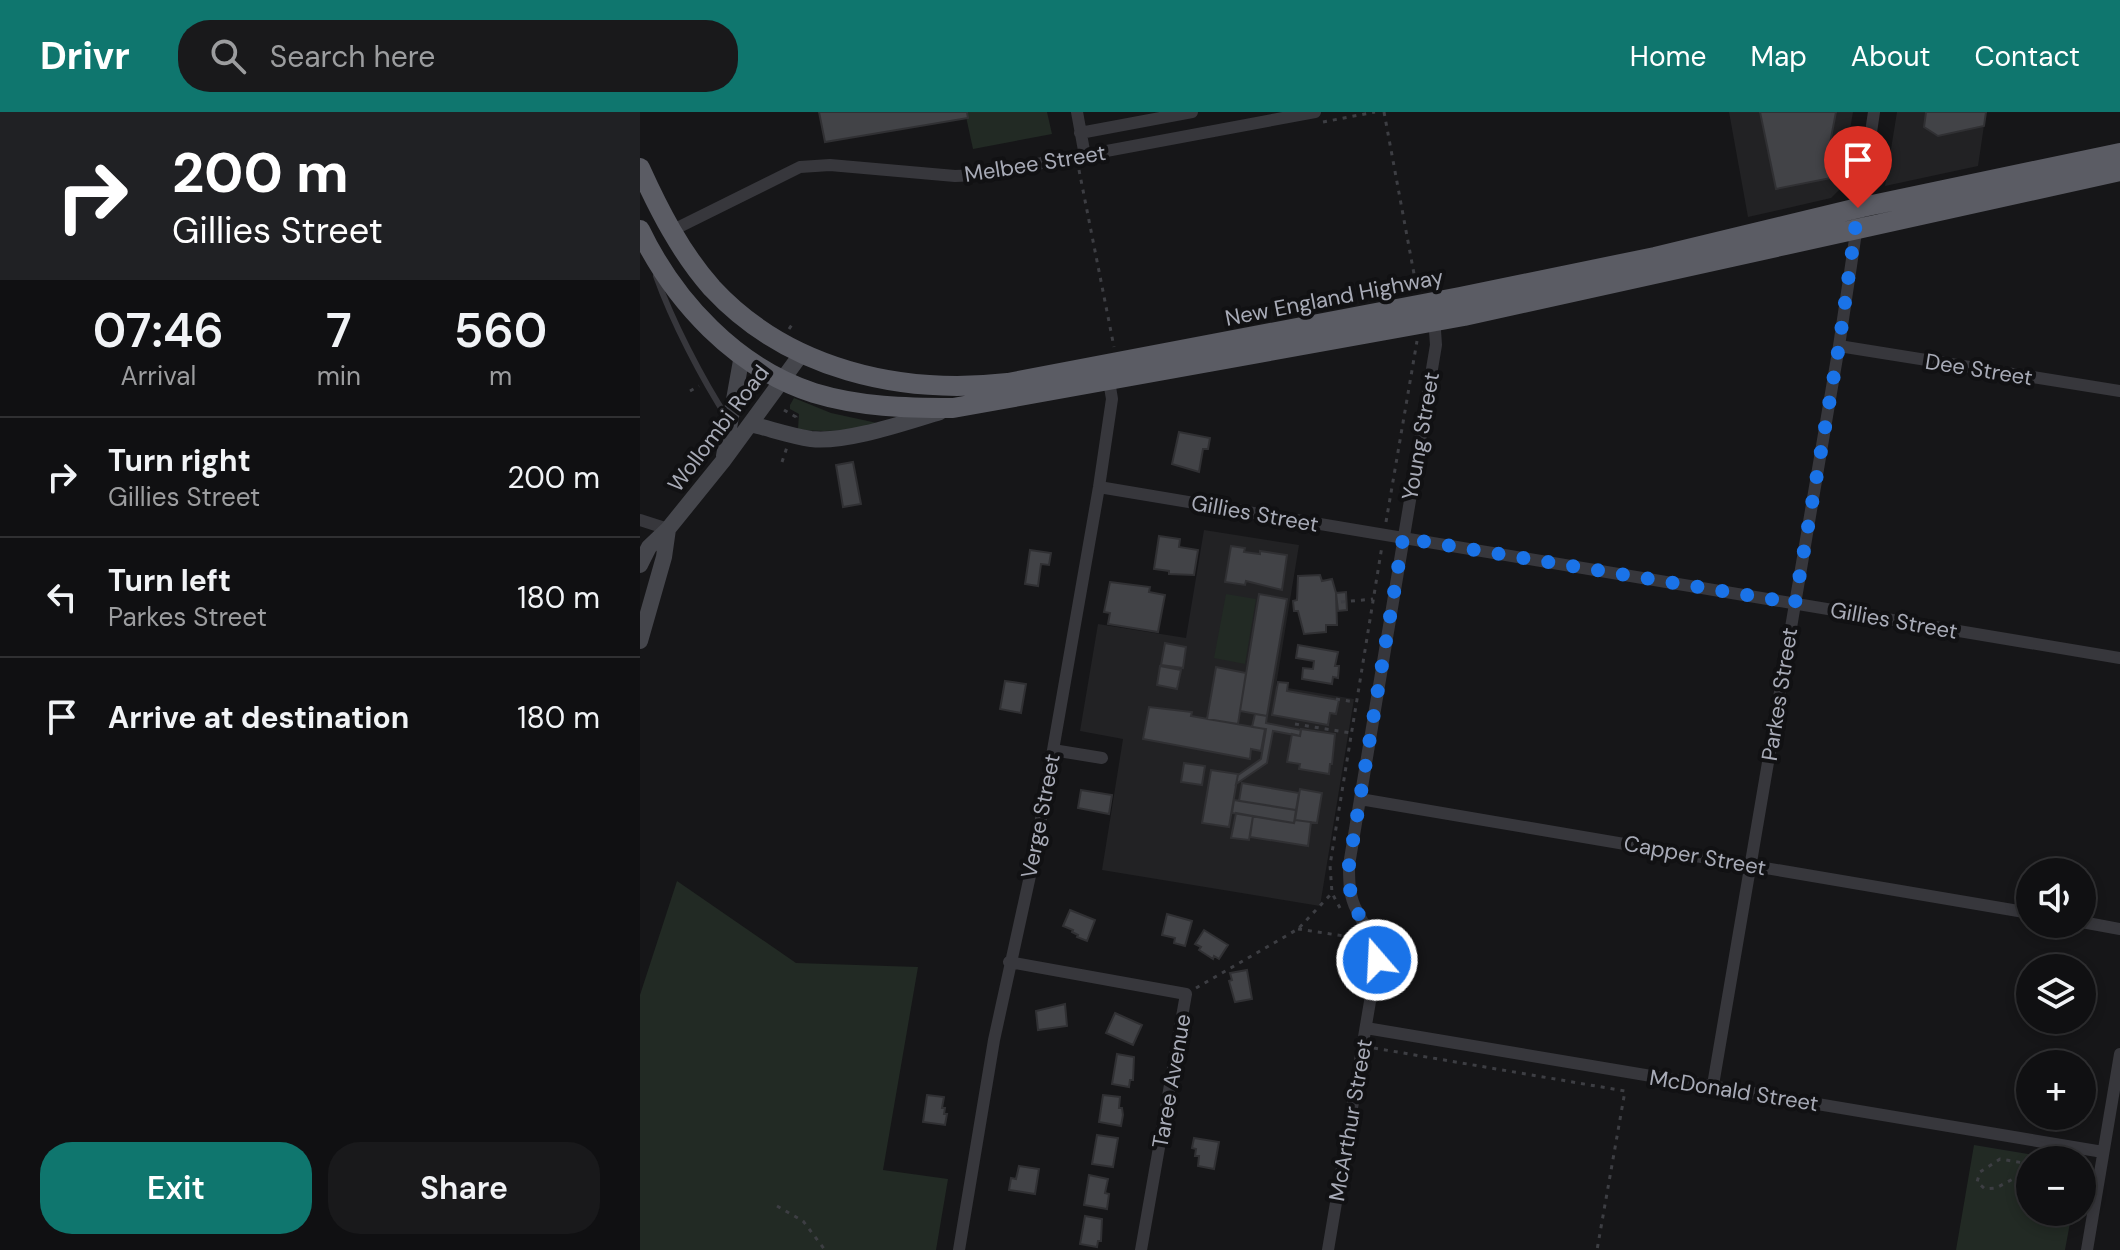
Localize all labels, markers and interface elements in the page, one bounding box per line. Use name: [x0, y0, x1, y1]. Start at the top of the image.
search box: [178, 20, 738, 92]
text: Drivr: [40, 31, 130, 81]
icon: search: [206, 34, 250, 78]
text: Search here: [270, 37, 435, 76]
text: Home: [1630, 38, 1706, 75]
text: Map: [1750, 38, 1807, 75]
text: About: [1851, 38, 1930, 75]
text: Contact: [1974, 38, 2080, 75]
pin: [1824, 126, 1892, 208]
text: 200 m: [172, 136, 349, 209]
street label: Melbee Street: [962, 138, 1108, 189]
icon: arrive: [1836, 138, 1880, 182]
icon: right: [40, 144, 144, 248]
text: Gillies Street: [172, 207, 383, 254]
street label: New England Highway: [1222, 262, 1446, 333]
text: 07:46: [93, 299, 224, 362]
text: 7: [326, 299, 352, 362]
text: 560: [454, 299, 547, 362]
street label: Dee Street: [1923, 347, 2035, 392]
text: Arrival: [120, 359, 196, 393]
text: min: [317, 359, 361, 393]
text: m: [489, 359, 512, 393]
street label: Wollombi Road: [661, 359, 776, 498]
street label: Young Street: [1395, 370, 1446, 502]
text: Turn right: [108, 441, 251, 480]
icon: right: [40, 455, 84, 499]
text: 200 m: [507, 458, 600, 497]
text: Gillies Street: [108, 480, 260, 514]
street label: Gillies Street: [1189, 488, 1321, 539]
text: Turn left: [108, 561, 231, 600]
icon: left: [40, 575, 84, 619]
text: 180 m: [517, 578, 600, 617]
street label: Gillies Street: [1828, 595, 1960, 646]
text: Parkes Street: [108, 600, 267, 634]
street label: Parkes Street: [1755, 625, 1804, 763]
icon: arrive: [40, 695, 84, 739]
text: Arrive at destination: [108, 698, 409, 737]
text: 180 m: [517, 698, 600, 737]
street label: Verge Street: [1014, 751, 1067, 881]
street label: Capper Street: [1621, 829, 1768, 882]
map controls: [2016, 858, 2096, 1226]
button: sound: [2016, 858, 2096, 938]
position arrow: [1335, 918, 1419, 1002]
button: layers: [2016, 954, 2096, 1034]
street label: Taree Avenue: [1145, 1012, 1198, 1151]
street label: McArthur Street: [1322, 1037, 1379, 1203]
button: +: [2016, 1050, 2096, 1130]
street label: McDonald Street: [1647, 1063, 1821, 1118]
button: Exit: [40, 1142, 312, 1234]
button: Share: [328, 1142, 600, 1234]
button: −: [2016, 1146, 2096, 1226]

